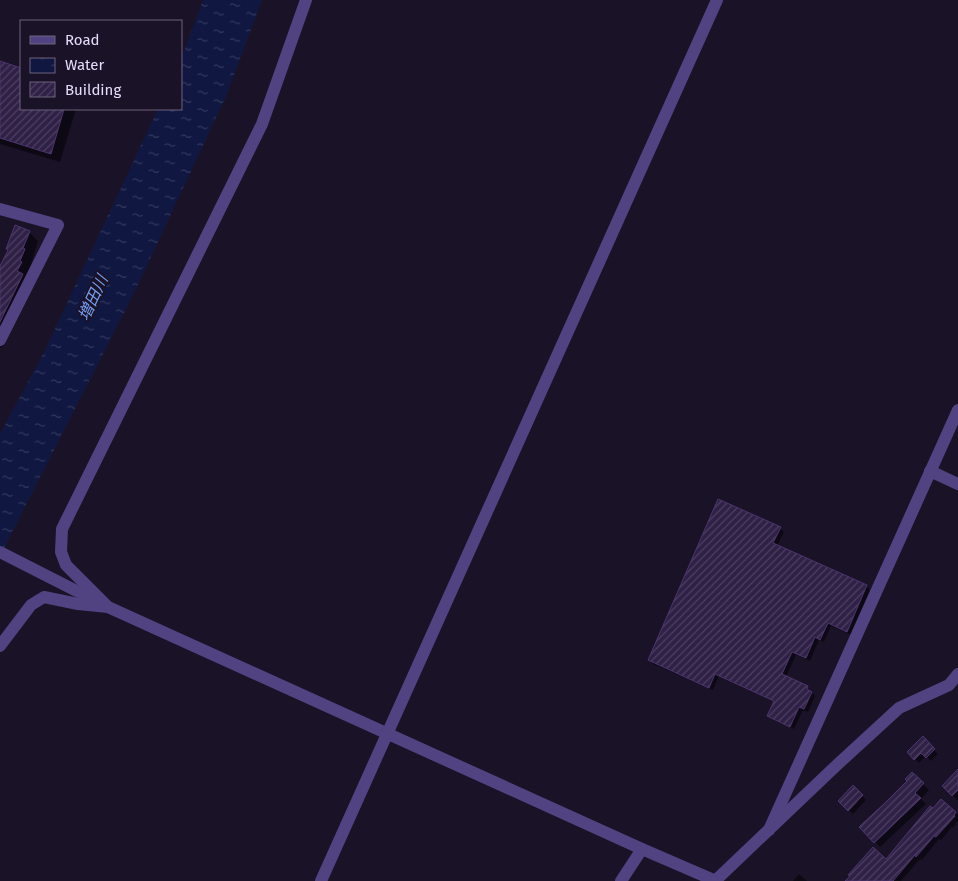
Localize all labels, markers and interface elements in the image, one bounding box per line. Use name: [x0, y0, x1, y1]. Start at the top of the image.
legend: [20, 20, 182, 110]
text: Road: [65, 31, 100, 49]
text: Water: [65, 56, 104, 74]
text: Building: [65, 81, 121, 99]
water label: 増田川: [74, 270, 113, 324]

